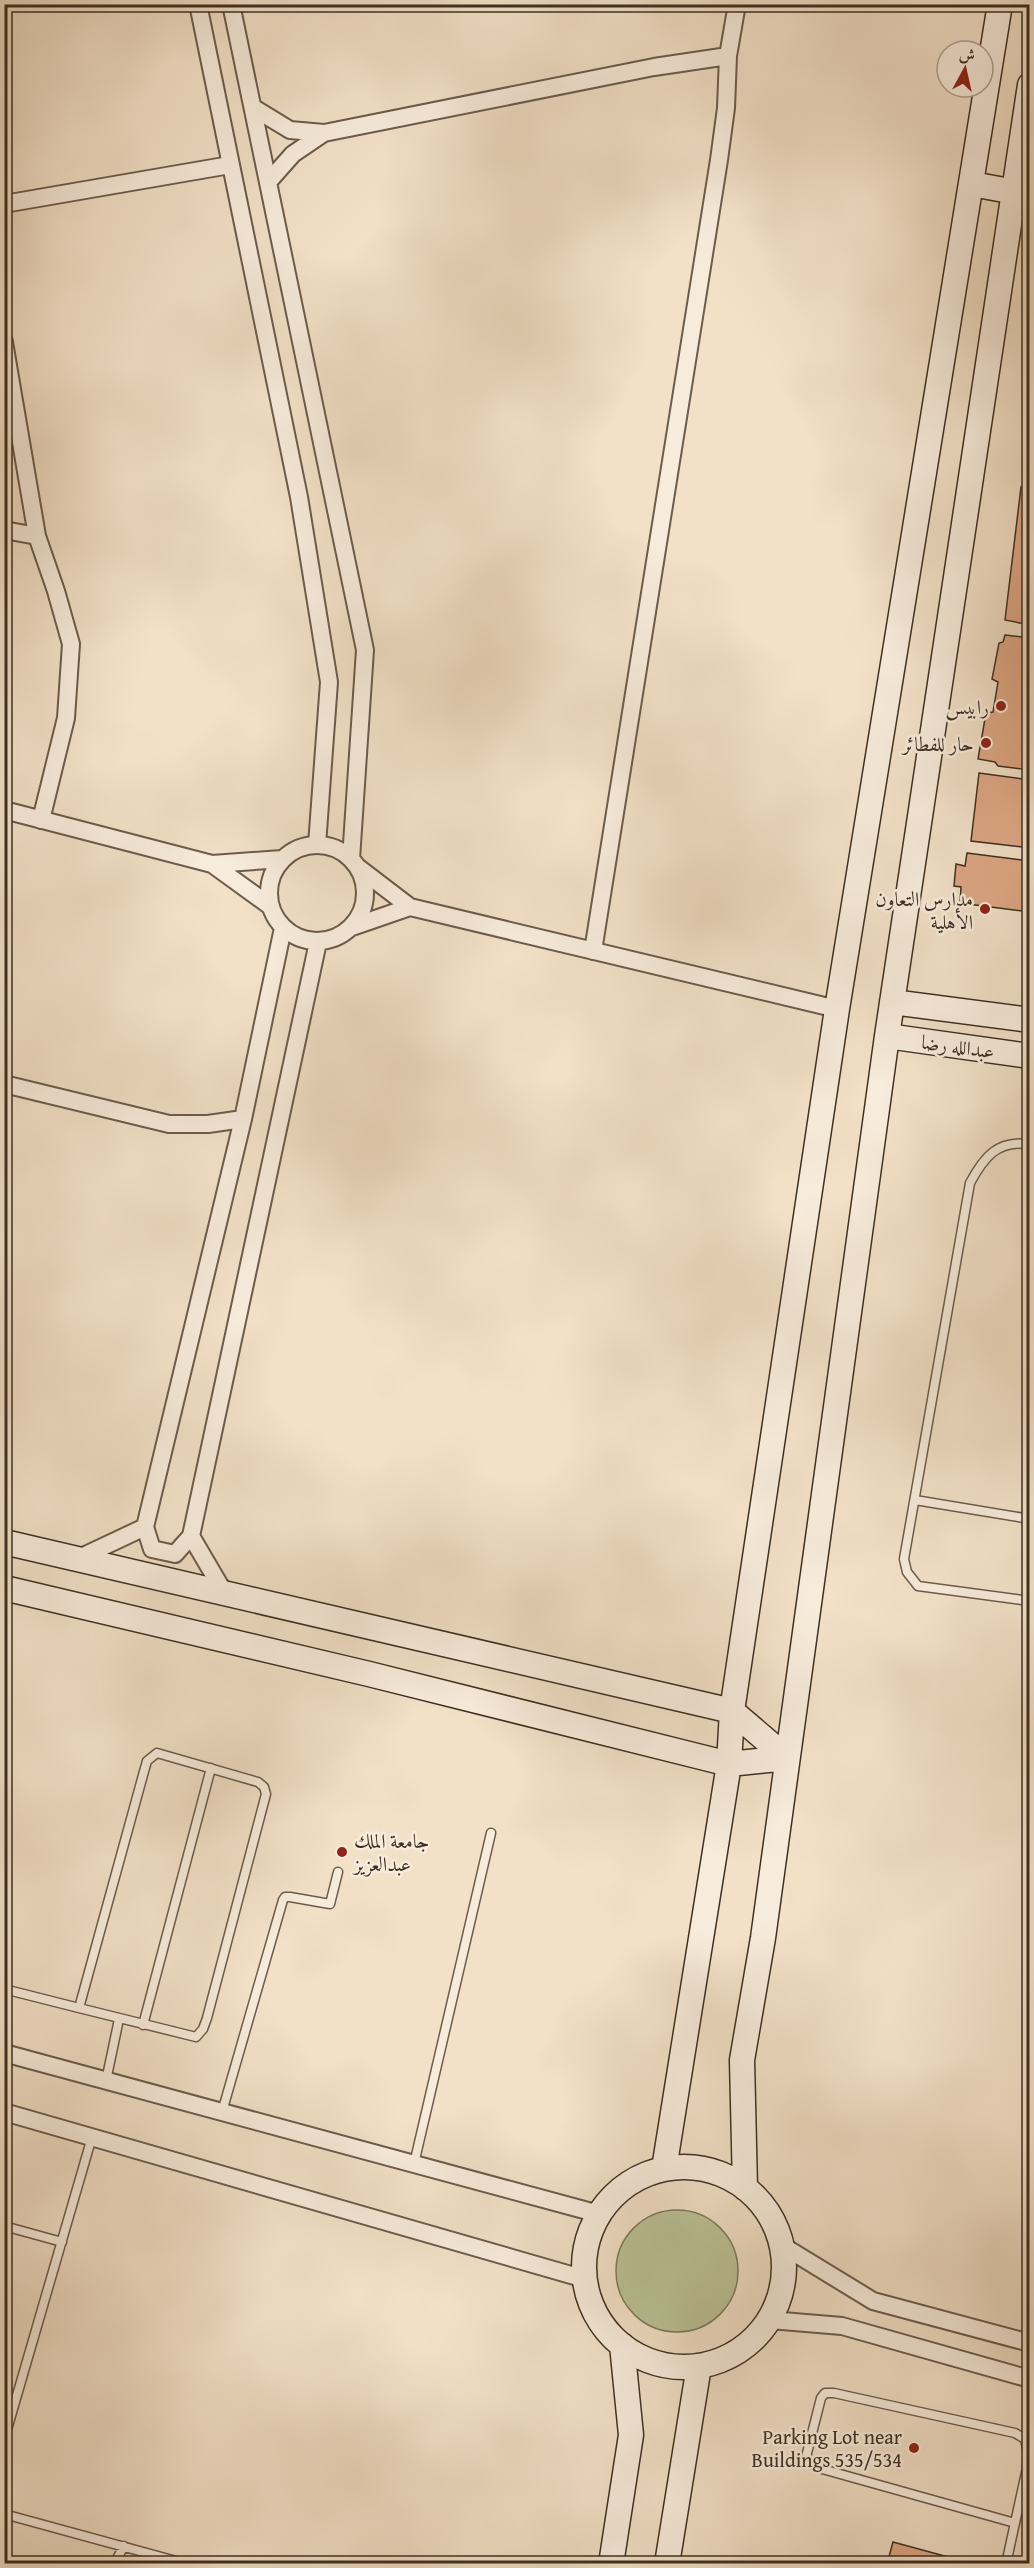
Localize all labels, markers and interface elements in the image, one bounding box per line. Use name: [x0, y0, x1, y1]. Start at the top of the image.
north arrow: [935, 39, 995, 99]
text: ش: [958, 41, 977, 67]
place label: رابيس: [946, 692, 989, 721]
marker: رابيس: [994, 699, 1008, 713]
place label: حار للفطائر: [900, 729, 974, 758]
marker: حار للفطائر: [979, 736, 993, 750]
place label: مدارس التعاون الأهلية: [875, 884, 973, 936]
marker: مدارس التعاون الأهلية: [978, 902, 992, 916]
street label: عبدالله رضا: [919, 1027, 997, 1065]
place label: جامعة الملك عبدالعزيز: [352, 1826, 429, 1878]
marker: جامعة الملك عبدالعزيز: [335, 1845, 349, 1859]
place label: Parking Lot near Buildings 535/534: [752, 2422, 902, 2474]
marker: Parking Lot near Buildings 535/534: [907, 2441, 921, 2455]

